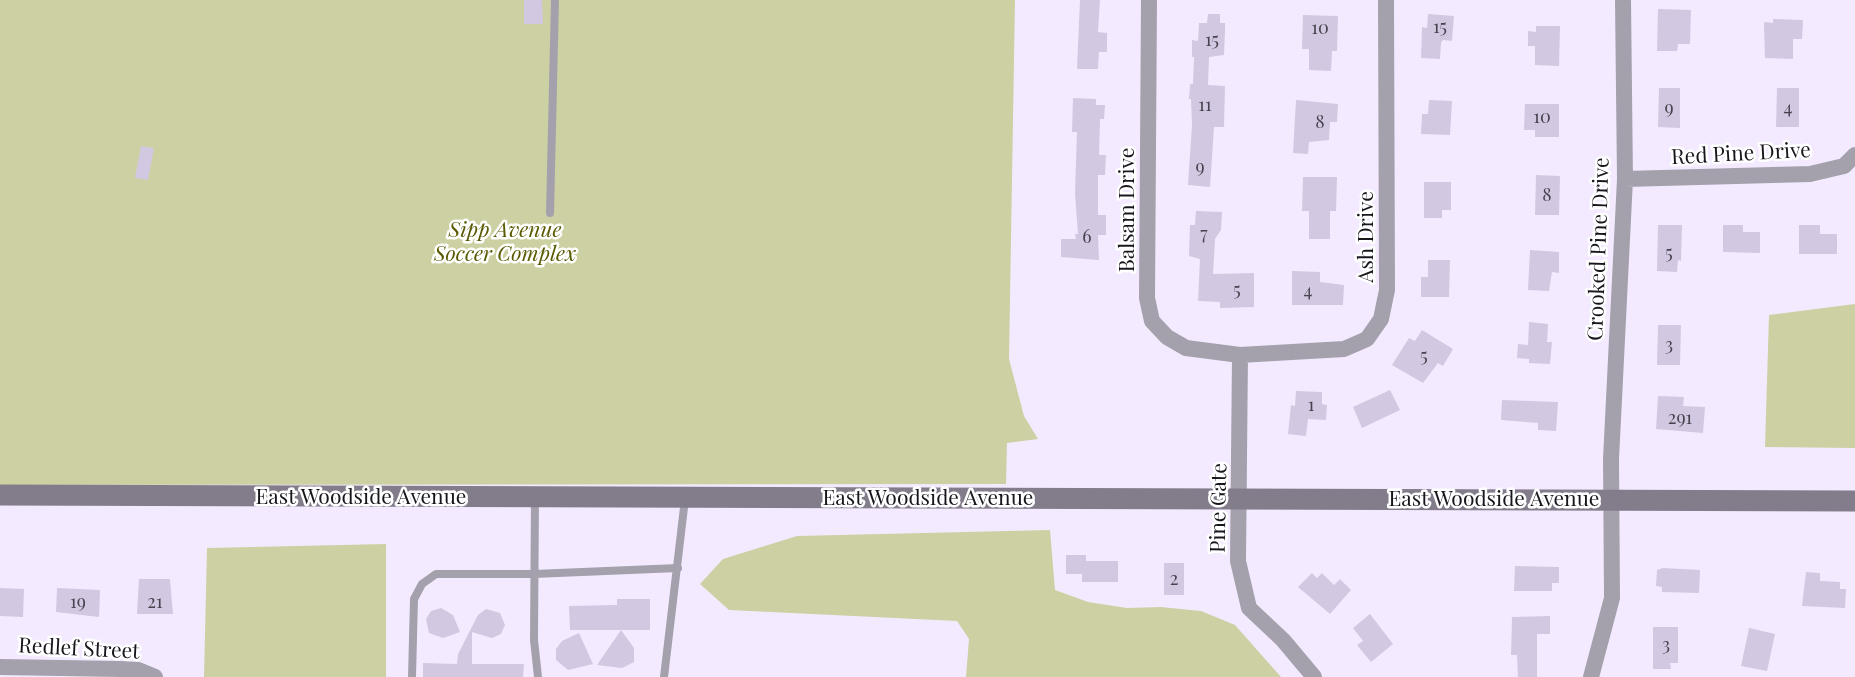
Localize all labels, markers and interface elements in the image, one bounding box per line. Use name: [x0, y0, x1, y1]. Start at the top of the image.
house number: 15: [1433, 16, 1447, 38]
house number: 10: [1311, 17, 1329, 39]
house number: 15: [1205, 29, 1219, 51]
house number: 11: [1198, 94, 1212, 116]
house number: 9: [1664, 97, 1674, 119]
house number: 4: [1784, 97, 1792, 119]
house number: 10: [1533, 106, 1551, 128]
house number: 8: [1315, 111, 1325, 133]
street label: Red Pine Drive: [1670, 138, 1812, 170]
street label: Balsam Drive: [1114, 148, 1140, 272]
house number: 9: [1195, 156, 1205, 178]
street label: Crooked Pine Drive: [1583, 157, 1615, 341]
house number: 8: [1542, 184, 1552, 206]
street label: Ash Drive: [1353, 191, 1379, 283]
park label: Sipp Avenue Soccer Complex: [434, 217, 576, 267]
house number: 7: [1200, 223, 1208, 245]
house number: 6: [1082, 226, 1092, 248]
house number: 5: [1665, 242, 1673, 264]
house number: 5: [1233, 279, 1241, 301]
house number: 4: [1304, 280, 1312, 302]
house number: 3: [1665, 334, 1673, 356]
house number: 5: [1420, 345, 1428, 367]
house number: 1: [1308, 394, 1314, 416]
house number: 291: [1668, 407, 1692, 429]
street label: Pine Gate: [1206, 463, 1232, 553]
street label: East Woodside Avenue: [256, 484, 466, 510]
street label: East Woodside Avenue: [823, 485, 1033, 511]
street label: East Woodside Avenue: [1389, 486, 1599, 512]
house number: 2: [1170, 568, 1178, 590]
house number: 19: [70, 591, 86, 613]
house number: 21: [147, 591, 163, 613]
street label: Redlef Street: [18, 633, 140, 665]
house number: 3: [1662, 634, 1670, 656]

